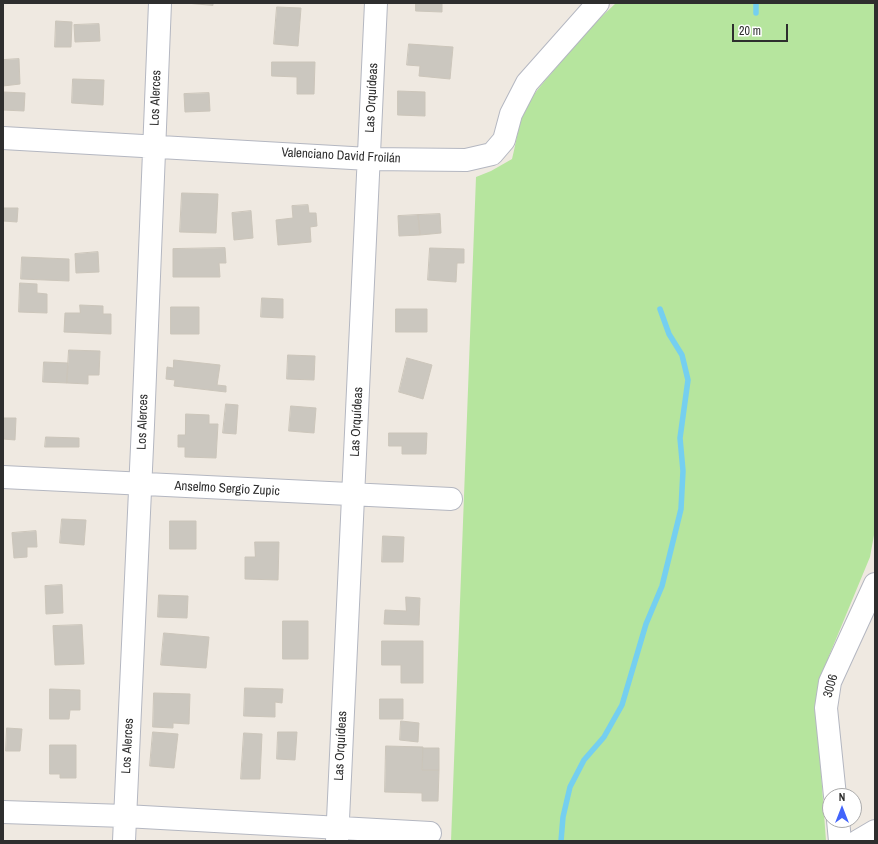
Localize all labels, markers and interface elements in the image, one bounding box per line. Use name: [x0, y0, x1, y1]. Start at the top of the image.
scale bar: [734, 16, 790, 42]
text: 20 m: [739, 23, 761, 39]
street label: Las Orquídeas: [362, 63, 382, 133]
street label: Los Alerces: [147, 70, 165, 126]
street label: Valenciano David Froilán: [281, 145, 401, 167]
street label: Las Orquídeas: [347, 387, 367, 457]
street label: Los Alerces: [134, 394, 152, 450]
street label: Anselmo Sergio Zupic: [174, 478, 280, 500]
street label: 3006: [820, 673, 842, 699]
street label: Las Orquídeas: [331, 711, 351, 781]
street label: Los Alerces: [119, 718, 137, 774]
north arrow: [822, 788, 862, 828]
text: N: [839, 790, 845, 804]

